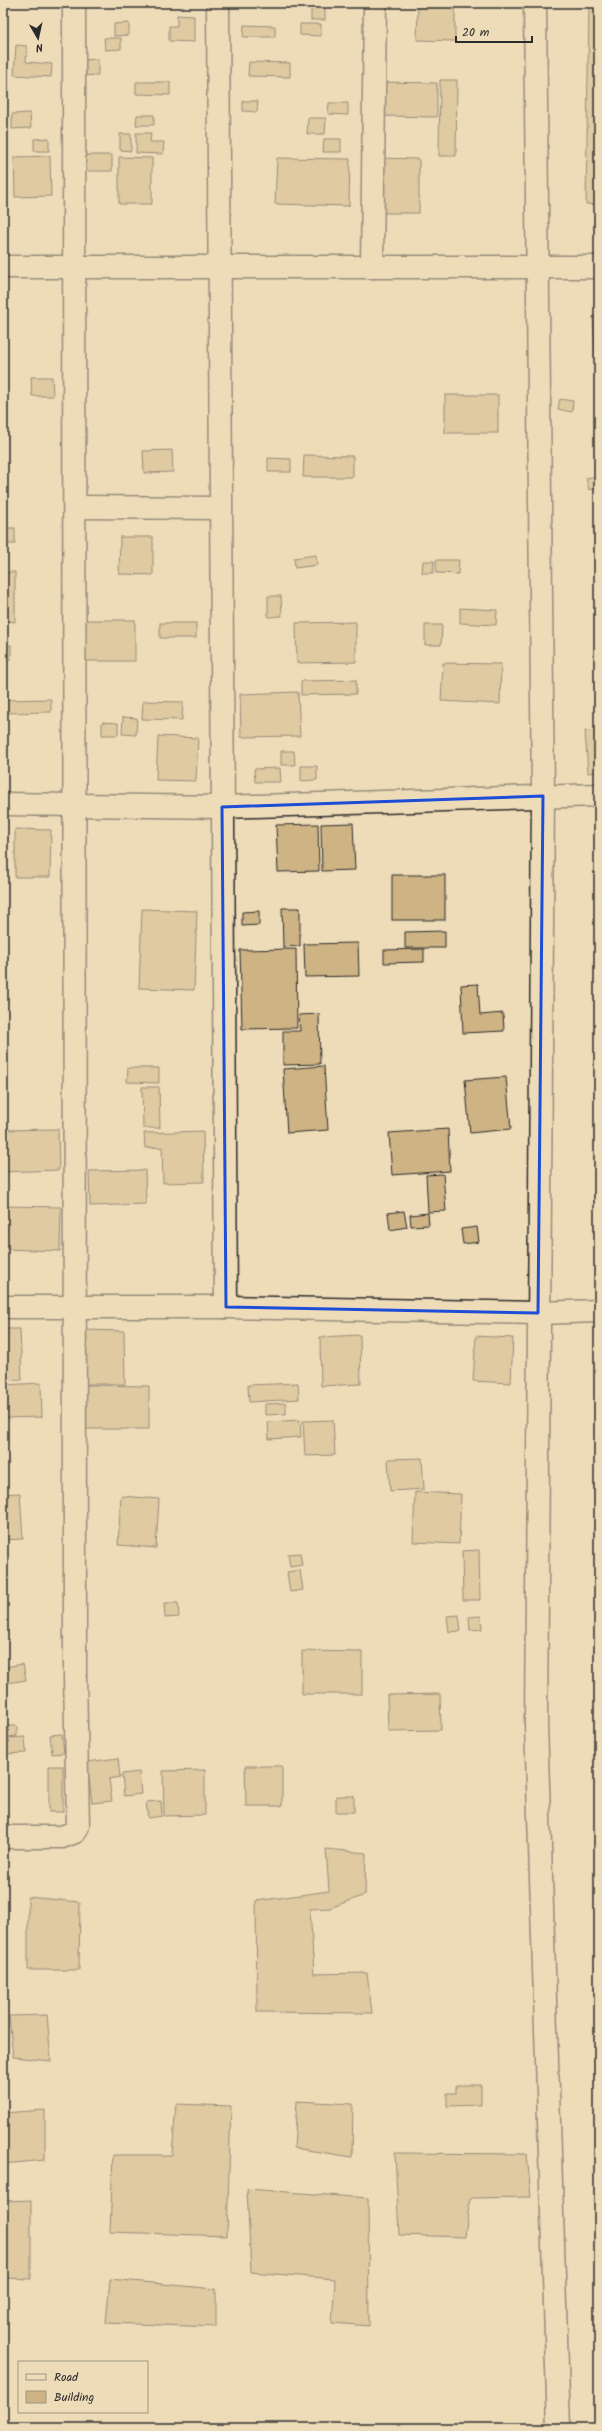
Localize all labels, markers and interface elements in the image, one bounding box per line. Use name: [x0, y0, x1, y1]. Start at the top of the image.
north arrow: [18, 18, 58, 58]
scale bar: [456, 18, 532, 44]
text: 20 m: [462, 23, 490, 42]
text: N: [35, 37, 44, 56]
legend: [18, 2361, 148, 2413]
text: Road: [54, 2368, 79, 2387]
text: Building: [54, 2388, 94, 2407]

